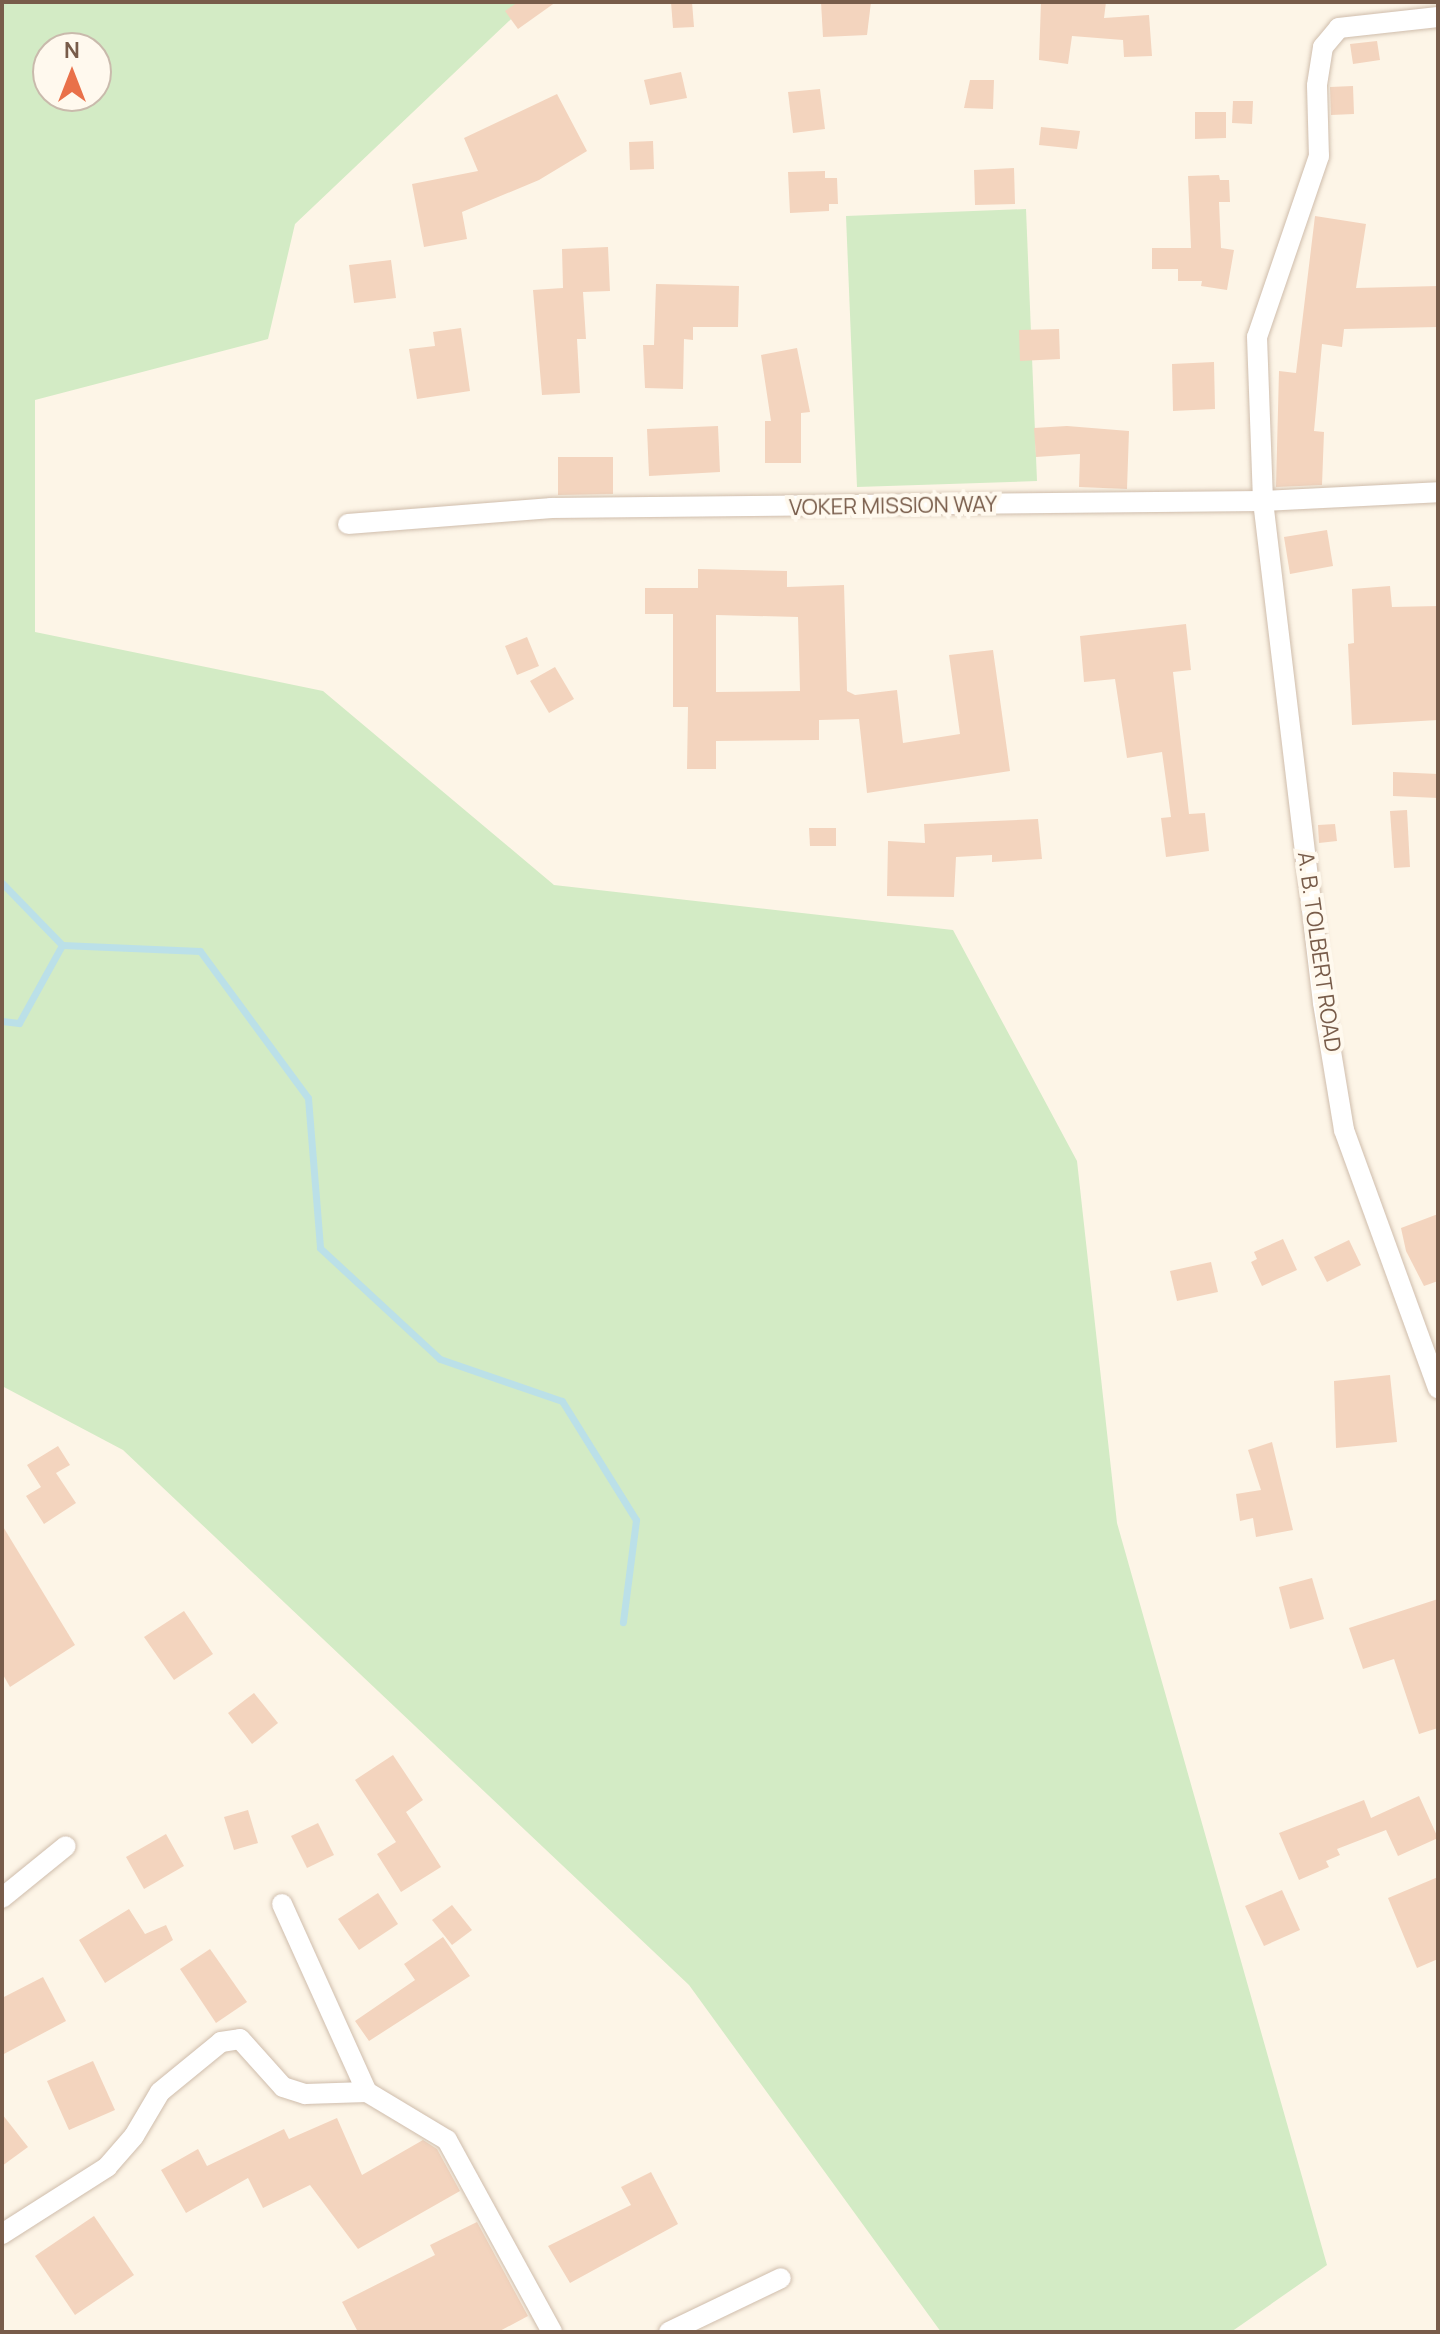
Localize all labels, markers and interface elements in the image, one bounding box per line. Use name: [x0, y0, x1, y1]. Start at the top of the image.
north arrow: [32, 32, 112, 112]
text: N: [64, 35, 80, 65]
street label: VOKER MISSION WAY: [789, 491, 997, 521]
street label: A. B. TOLBERT ROAD: [1292, 850, 1346, 1054]

